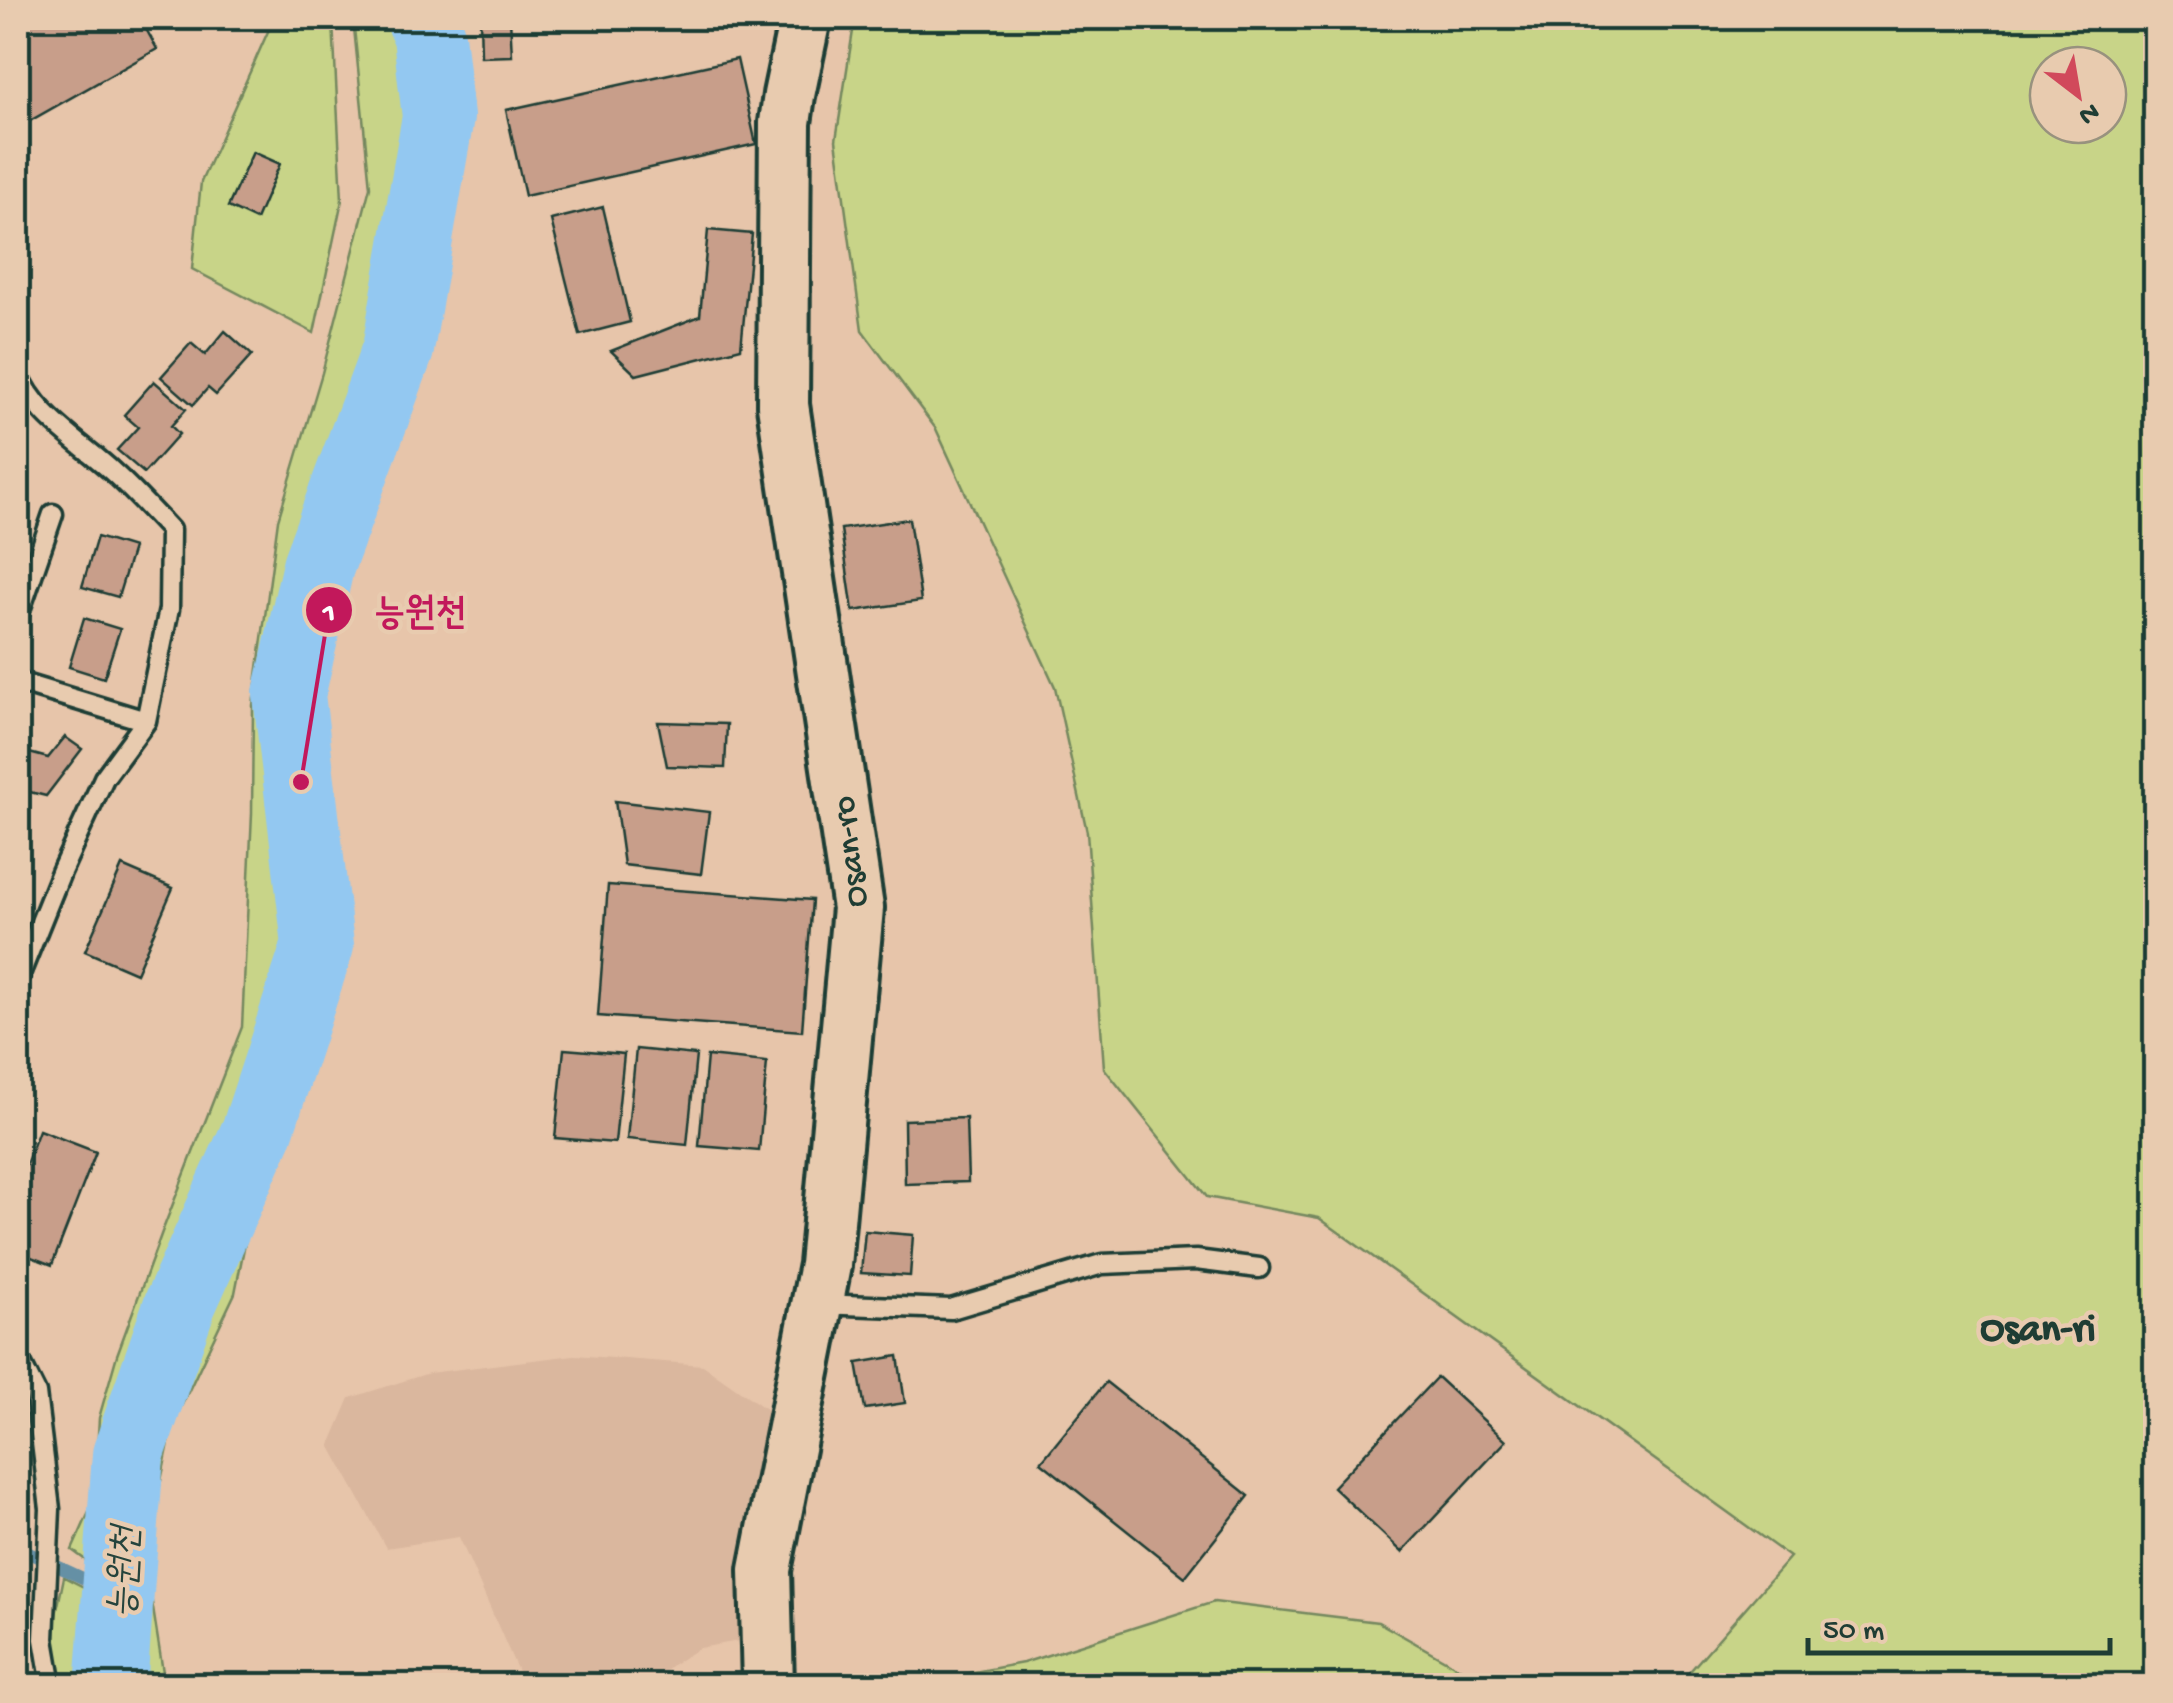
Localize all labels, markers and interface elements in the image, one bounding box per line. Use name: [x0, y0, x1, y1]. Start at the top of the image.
north arrow: [2028, 45, 2128, 145]
text: N: [2072, 94, 2105, 131]
callout: 능원천: [304, 576, 486, 644]
text: 능원천: [374, 594, 466, 638]
text: 1: [322, 598, 335, 633]
street label: Osan-ro: [825, 793, 880, 909]
district label: Osan-ri: [1980, 1308, 2096, 1355]
water label: 능원천: [103, 1522, 152, 1619]
scale bar: [1808, 1593, 2110, 1655]
text: 50 m: [1823, 1615, 1884, 1650]

